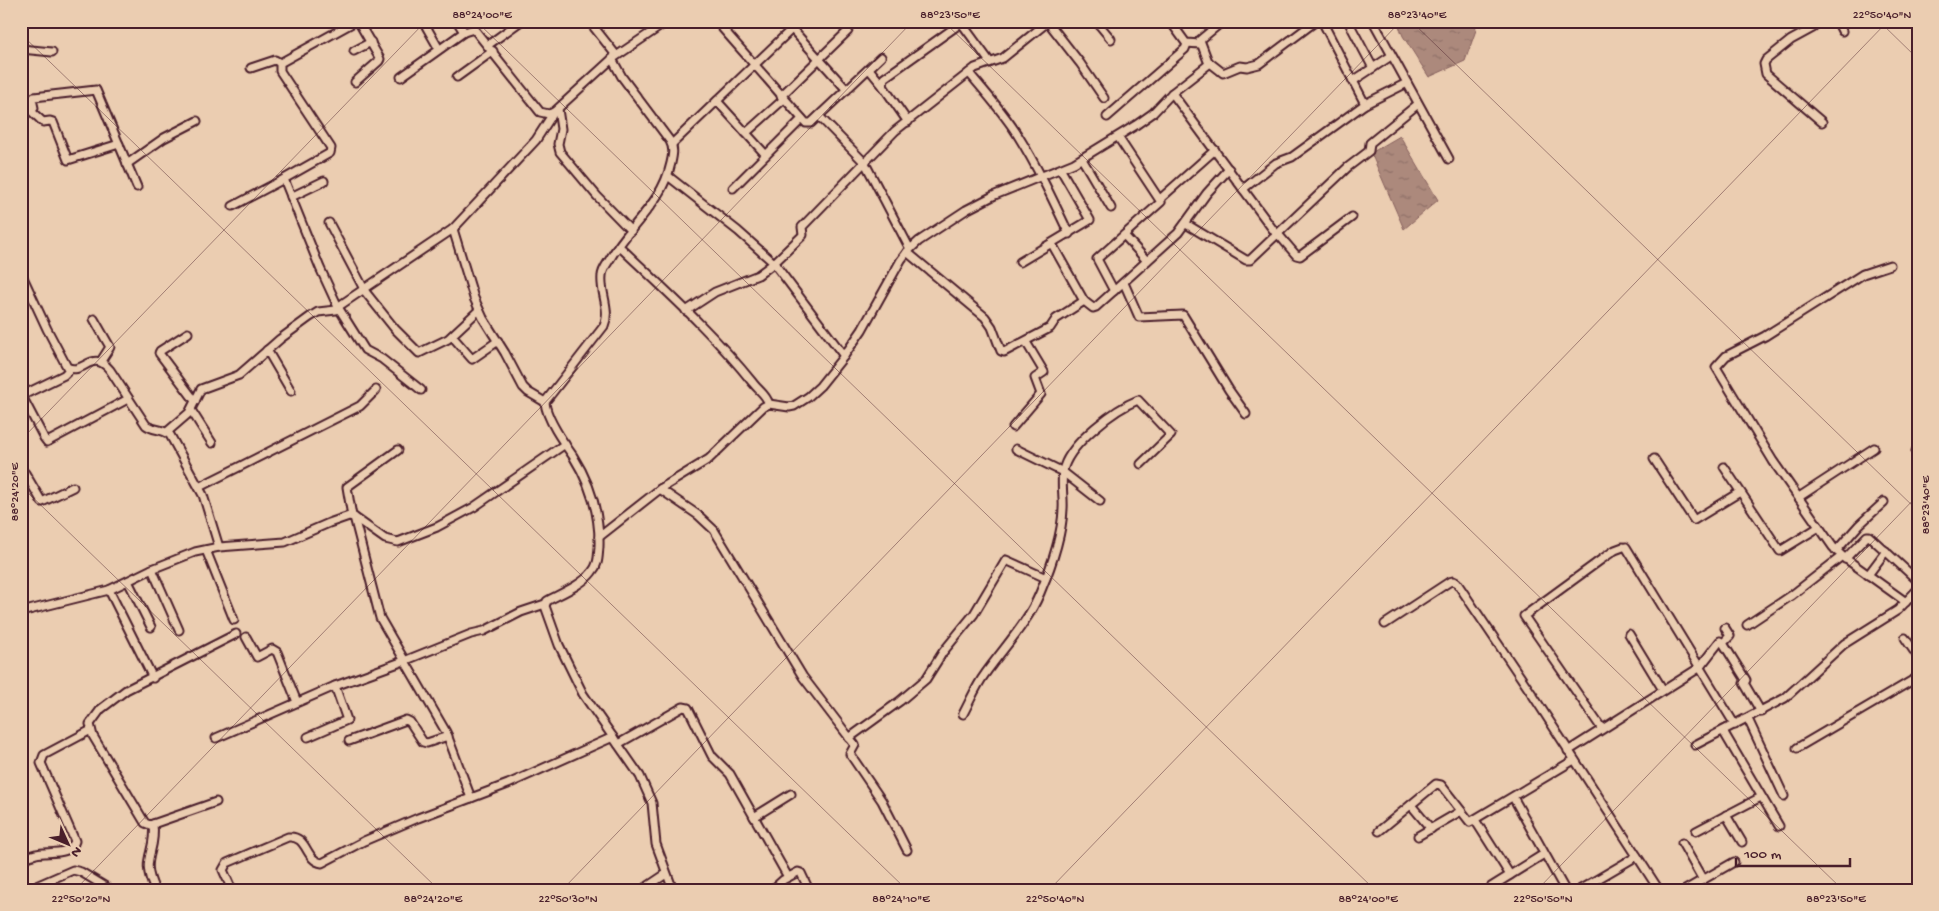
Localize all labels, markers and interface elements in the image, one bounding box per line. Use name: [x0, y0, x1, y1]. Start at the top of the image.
text: 88°24'00"E: [452, 9, 512, 23]
text: 88°23'50"E: [920, 9, 980, 23]
text: 88°23'40"E: [1388, 9, 1447, 23]
text: 22°50'40"N: [1853, 9, 1911, 23]
text: 88°24'20"E: [9, 462, 23, 521]
text: 88°23'40"E: [1920, 475, 1934, 534]
north arrow: [42, 818, 92, 868]
scale bar: [1736, 836, 1850, 868]
text: N: [66, 842, 85, 860]
text: 100 m: [1743, 846, 1782, 864]
text: 22°50'20"N: [52, 893, 111, 907]
text: 88°24'20"E: [404, 893, 463, 907]
text: 22°50'30"N: [538, 893, 598, 907]
text: 88°24'10"E: [872, 893, 930, 907]
text: 22°50'40"N: [1026, 893, 1084, 907]
text: 88°24'00"E: [1338, 893, 1398, 907]
text: 22°50'50"N: [1513, 893, 1573, 907]
text: 88°23'50"E: [1806, 893, 1866, 907]

